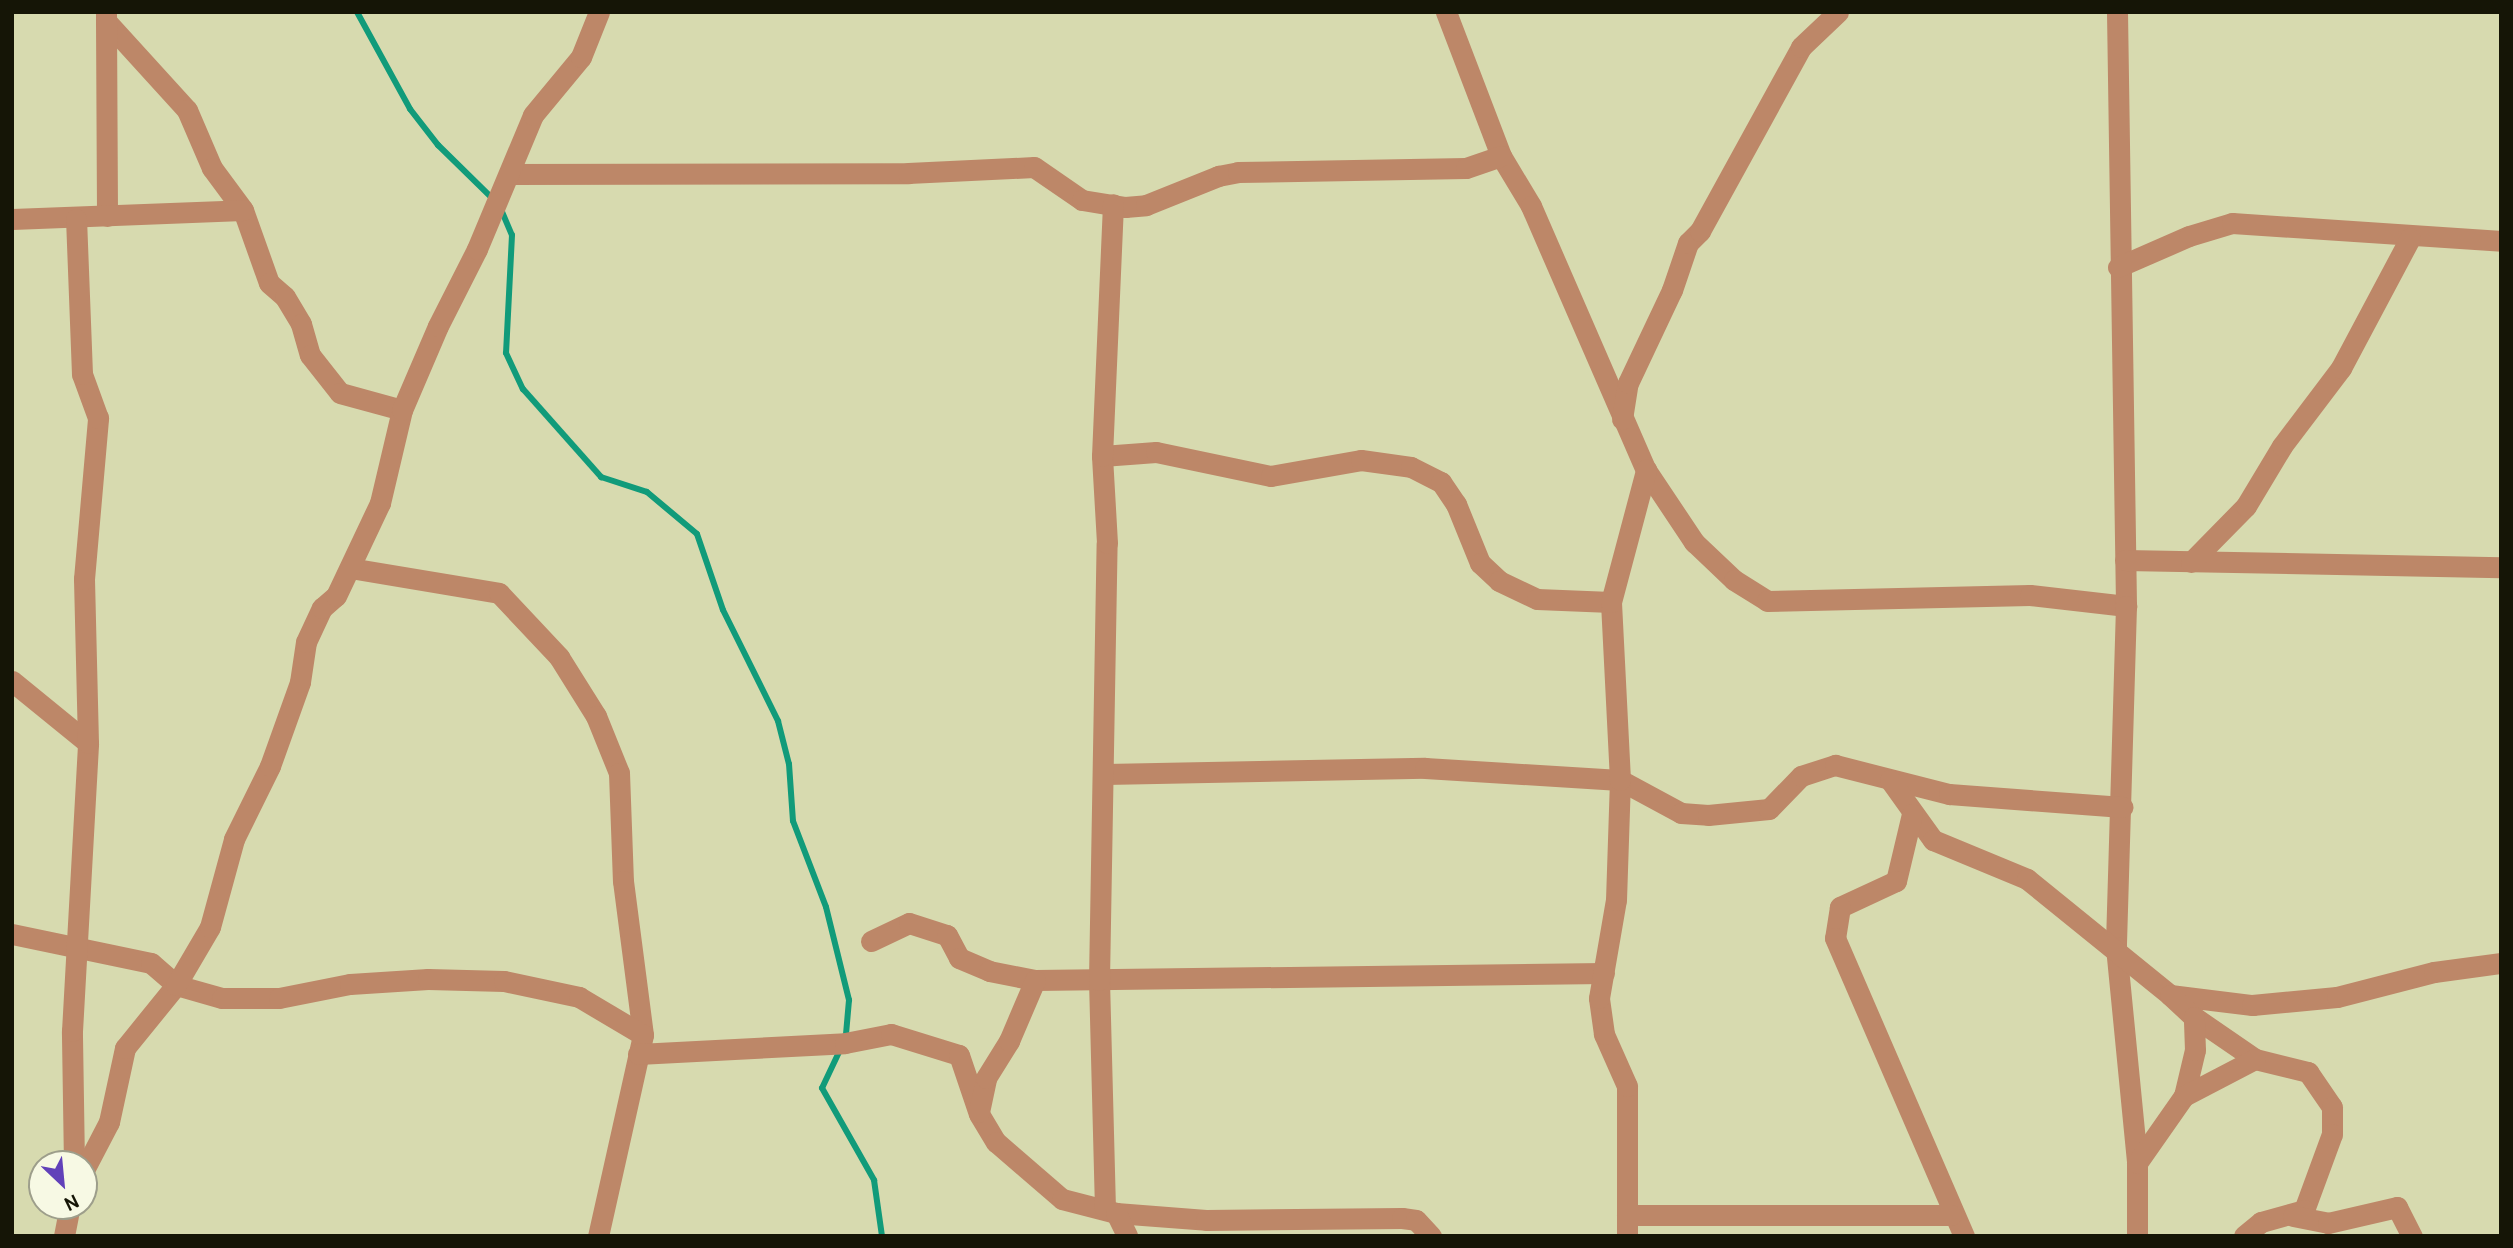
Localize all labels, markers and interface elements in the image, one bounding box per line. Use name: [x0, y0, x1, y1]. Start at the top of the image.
north arrow: [28, 1150, 98, 1220]
text: N: [60, 1189, 83, 1216]

